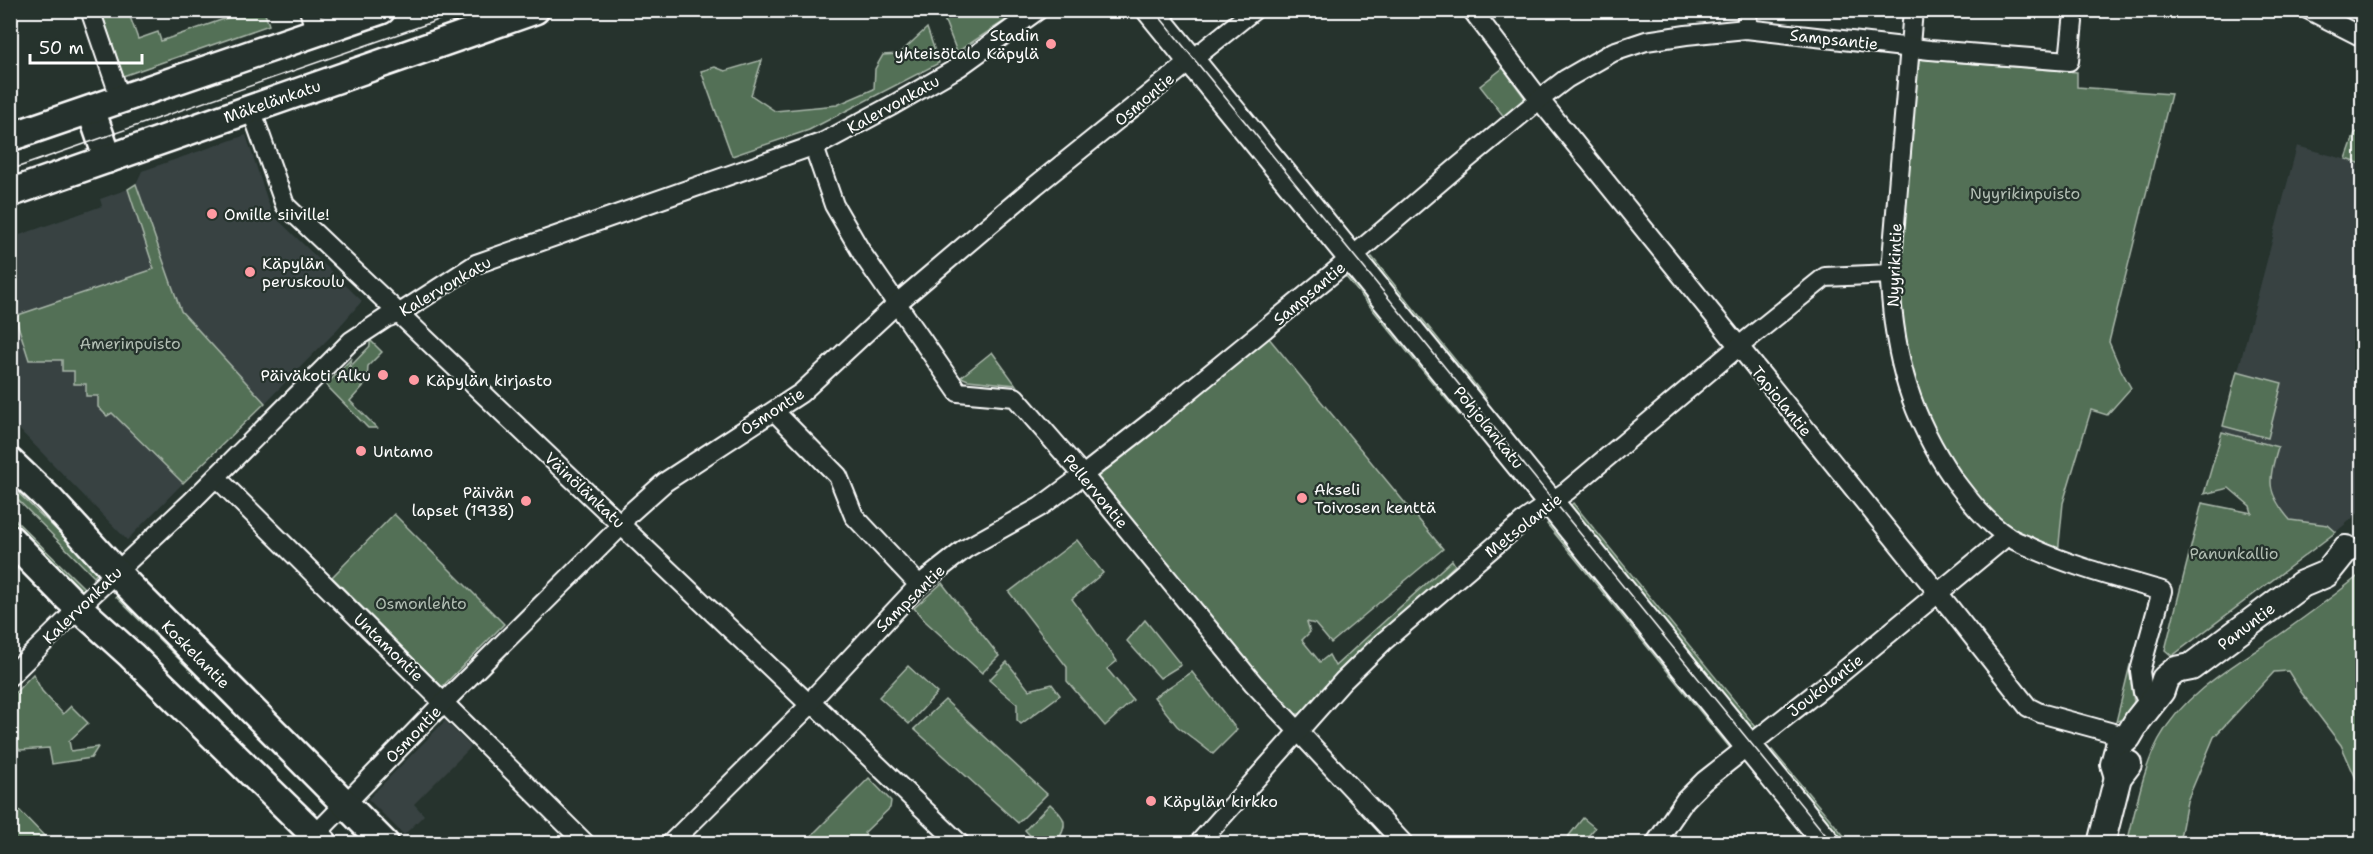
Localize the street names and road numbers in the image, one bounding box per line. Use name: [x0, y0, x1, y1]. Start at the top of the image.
street label: Sampsantie: [1789, 24, 1879, 55]
street label: Osmontie: [1110, 68, 1179, 131]
street label: Kalervonkatu: [843, 70, 943, 139]
street label: Mäkelänkatu: [221, 75, 324, 128]
street label: Nyyrikintie: [1883, 223, 1906, 307]
street label: Kalervonkatu: [395, 252, 495, 321]
street label: Sampsantie: [1269, 257, 1350, 330]
street label: Tapiolantie: [1747, 362, 1817, 441]
street label: Pohjolankatu: [1449, 382, 1528, 473]
street label: Osmontie: [736, 383, 808, 440]
street label: Väinölänkatu: [540, 448, 629, 533]
street label: Pellervontie: [1058, 450, 1133, 533]
street label: Metsolantie: [1480, 489, 1566, 562]
street label: Sampsantie: [871, 560, 949, 637]
street label: Kalervonkatu: [38, 562, 127, 649]
street label: Panuntie: [2213, 598, 2279, 655]
street label: Untamontie: [349, 609, 428, 686]
street label: Koskelantie: [157, 616, 234, 693]
street label: Joukolantie: [1783, 649, 1867, 722]
street label: Osmontie: [381, 701, 446, 768]

